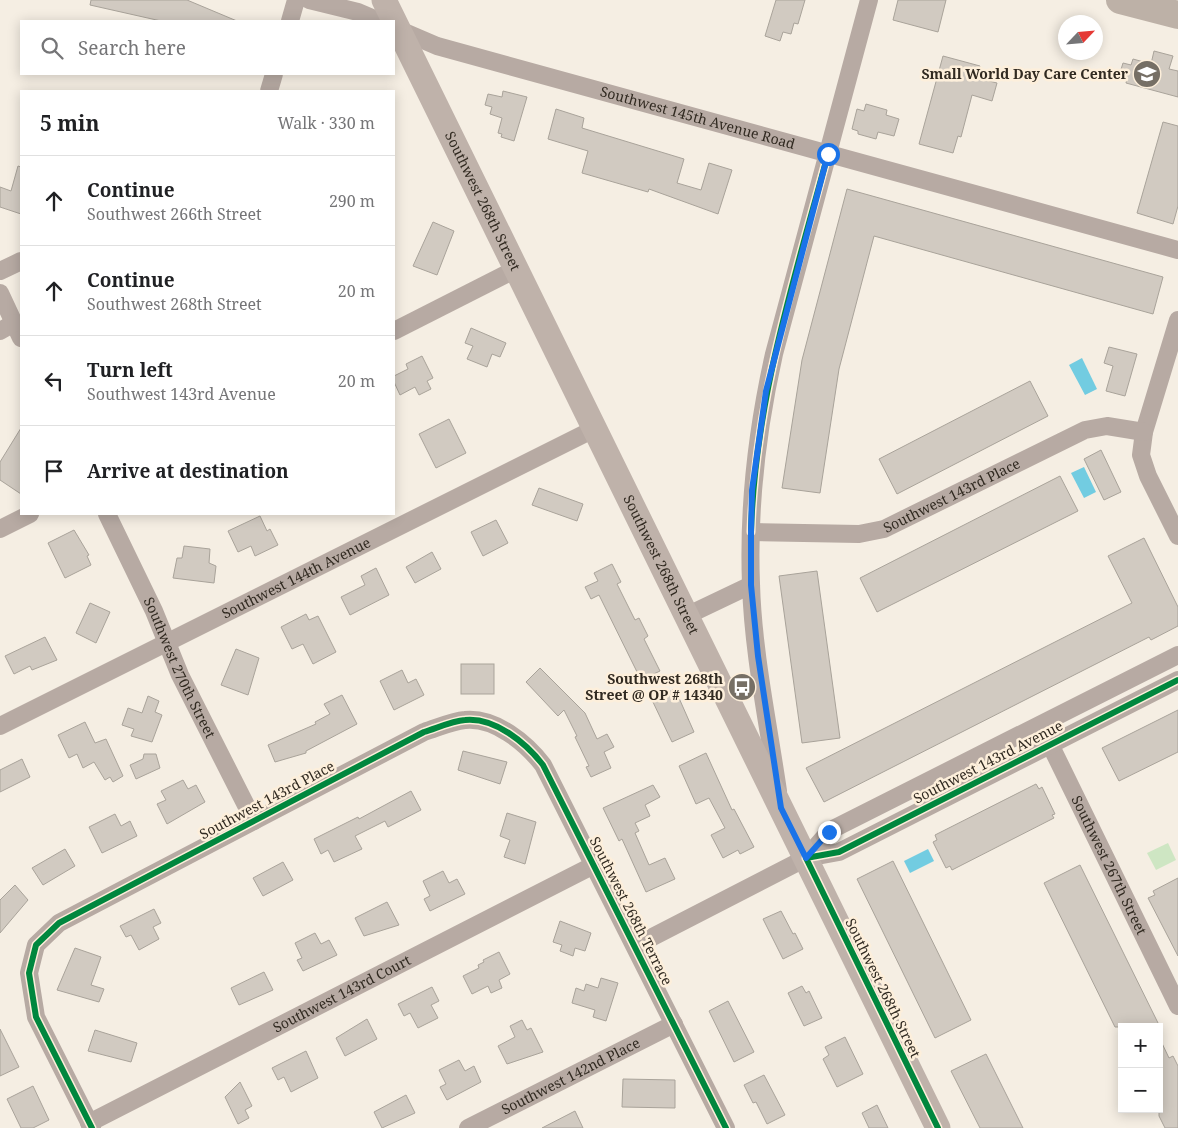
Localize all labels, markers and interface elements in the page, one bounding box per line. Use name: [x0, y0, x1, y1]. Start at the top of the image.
north arrow: [1058, 15, 1103, 60]
search box: [20, 20, 395, 75]
icon: search: [38, 34, 66, 62]
text: Search here: [78, 35, 186, 61]
school or university icon: Small World Day Care Center: [1132, 59, 1162, 89]
place label: Small World Day Care Center: [921, 64, 1129, 83]
street label: Southwest 145th Avenue Road: [598, 81, 798, 153]
text: 5 min: [40, 109, 99, 137]
text: Walk · 330 m: [278, 112, 375, 134]
street label: Southwest 268th Street: [441, 128, 525, 274]
route start: [817, 143, 840, 166]
text: Continue: [87, 177, 175, 203]
icon: ahead: [40, 187, 68, 215]
text: 290 m: [329, 190, 375, 212]
text: Southwest 266th Street: [87, 203, 262, 225]
text: Continue: [87, 267, 175, 293]
icon: ahead: [40, 277, 68, 305]
text: 20 m: [338, 280, 375, 302]
text: Southwest 268th Street: [87, 293, 262, 315]
text: Turn left: [87, 357, 173, 383]
icon: left: [40, 367, 68, 395]
text: 20 m: [338, 370, 375, 392]
text: Southwest 143rd Avenue: [87, 383, 276, 405]
street label: Southwest 143rd Place: [880, 453, 1023, 537]
icon: arrive: [40, 457, 68, 485]
text: Arrive at destination: [87, 458, 289, 484]
street label: Southwest 268th Street: [619, 492, 704, 637]
street label: Southwest 144th Avenue: [218, 532, 373, 623]
street label: Southwest 270th Street: [140, 594, 220, 741]
place label: Southwest 268th Street @ OP # 14340: [585, 669, 723, 704]
bus stop icon: Southwest 268th Street @ OP # 14340: [727, 672, 757, 702]
street label: Southwest 143rd Avenue: [910, 716, 1066, 808]
street label: Southwest 143rd Place: [196, 756, 338, 843]
street label: Southwest 267th Street: [1067, 792, 1152, 938]
route end: [818, 821, 841, 844]
street label: Southwest 268th Terrace: [586, 833, 677, 988]
street label: Southwest 268th Street: [841, 915, 926, 1061]
street label: Southwest 143rd Court: [270, 950, 414, 1036]
map controls: [1118, 1023, 1163, 1113]
button: +: [1118, 1023, 1163, 1068]
street label: Southwest 142nd Place: [498, 1033, 643, 1119]
button: −: [1118, 1068, 1163, 1113]

